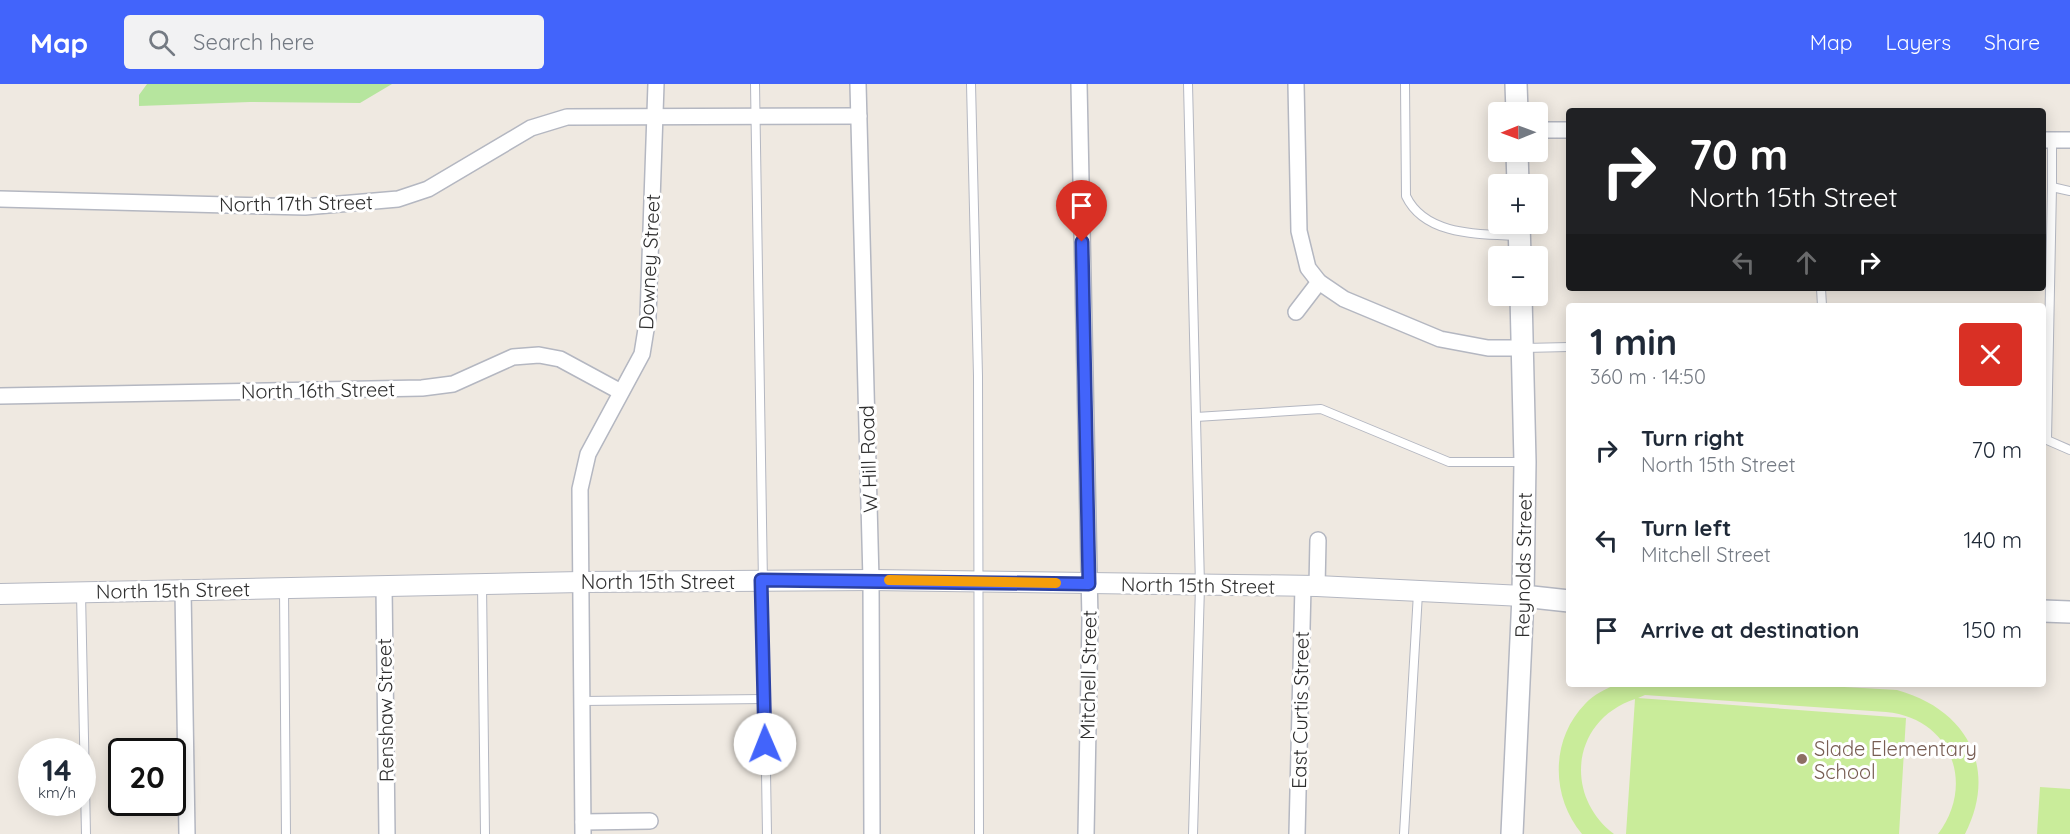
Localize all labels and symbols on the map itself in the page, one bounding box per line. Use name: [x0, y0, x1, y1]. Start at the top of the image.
north arrow: [1488, 102, 1548, 162]
pin: [1056, 180, 1107, 242]
street label: North 17th Street: [219, 189, 373, 217]
street label: Downey Street: [633, 193, 665, 331]
street label: North 16th Street: [241, 376, 396, 404]
street label: W Hill Road: [854, 405, 882, 513]
street label: Reynolds Street: [1509, 492, 1537, 638]
street label: North 15th Street: [581, 569, 735, 594]
street label: North 15th Street: [1121, 571, 1276, 599]
street label: North 15th Street: [96, 576, 251, 604]
street label: Mitchell Street: [1074, 610, 1102, 740]
street label: East Curtis Street: [1286, 631, 1314, 789]
street label: Renshaw Street: [371, 638, 399, 782]
position arrow: [733, 712, 797, 776]
place label: Slade Elementary School: [1814, 736, 1977, 784]
speed limit sign: 20: [108, 738, 186, 816]
marker: Slade Elementary School: [1795, 752, 1809, 766]

